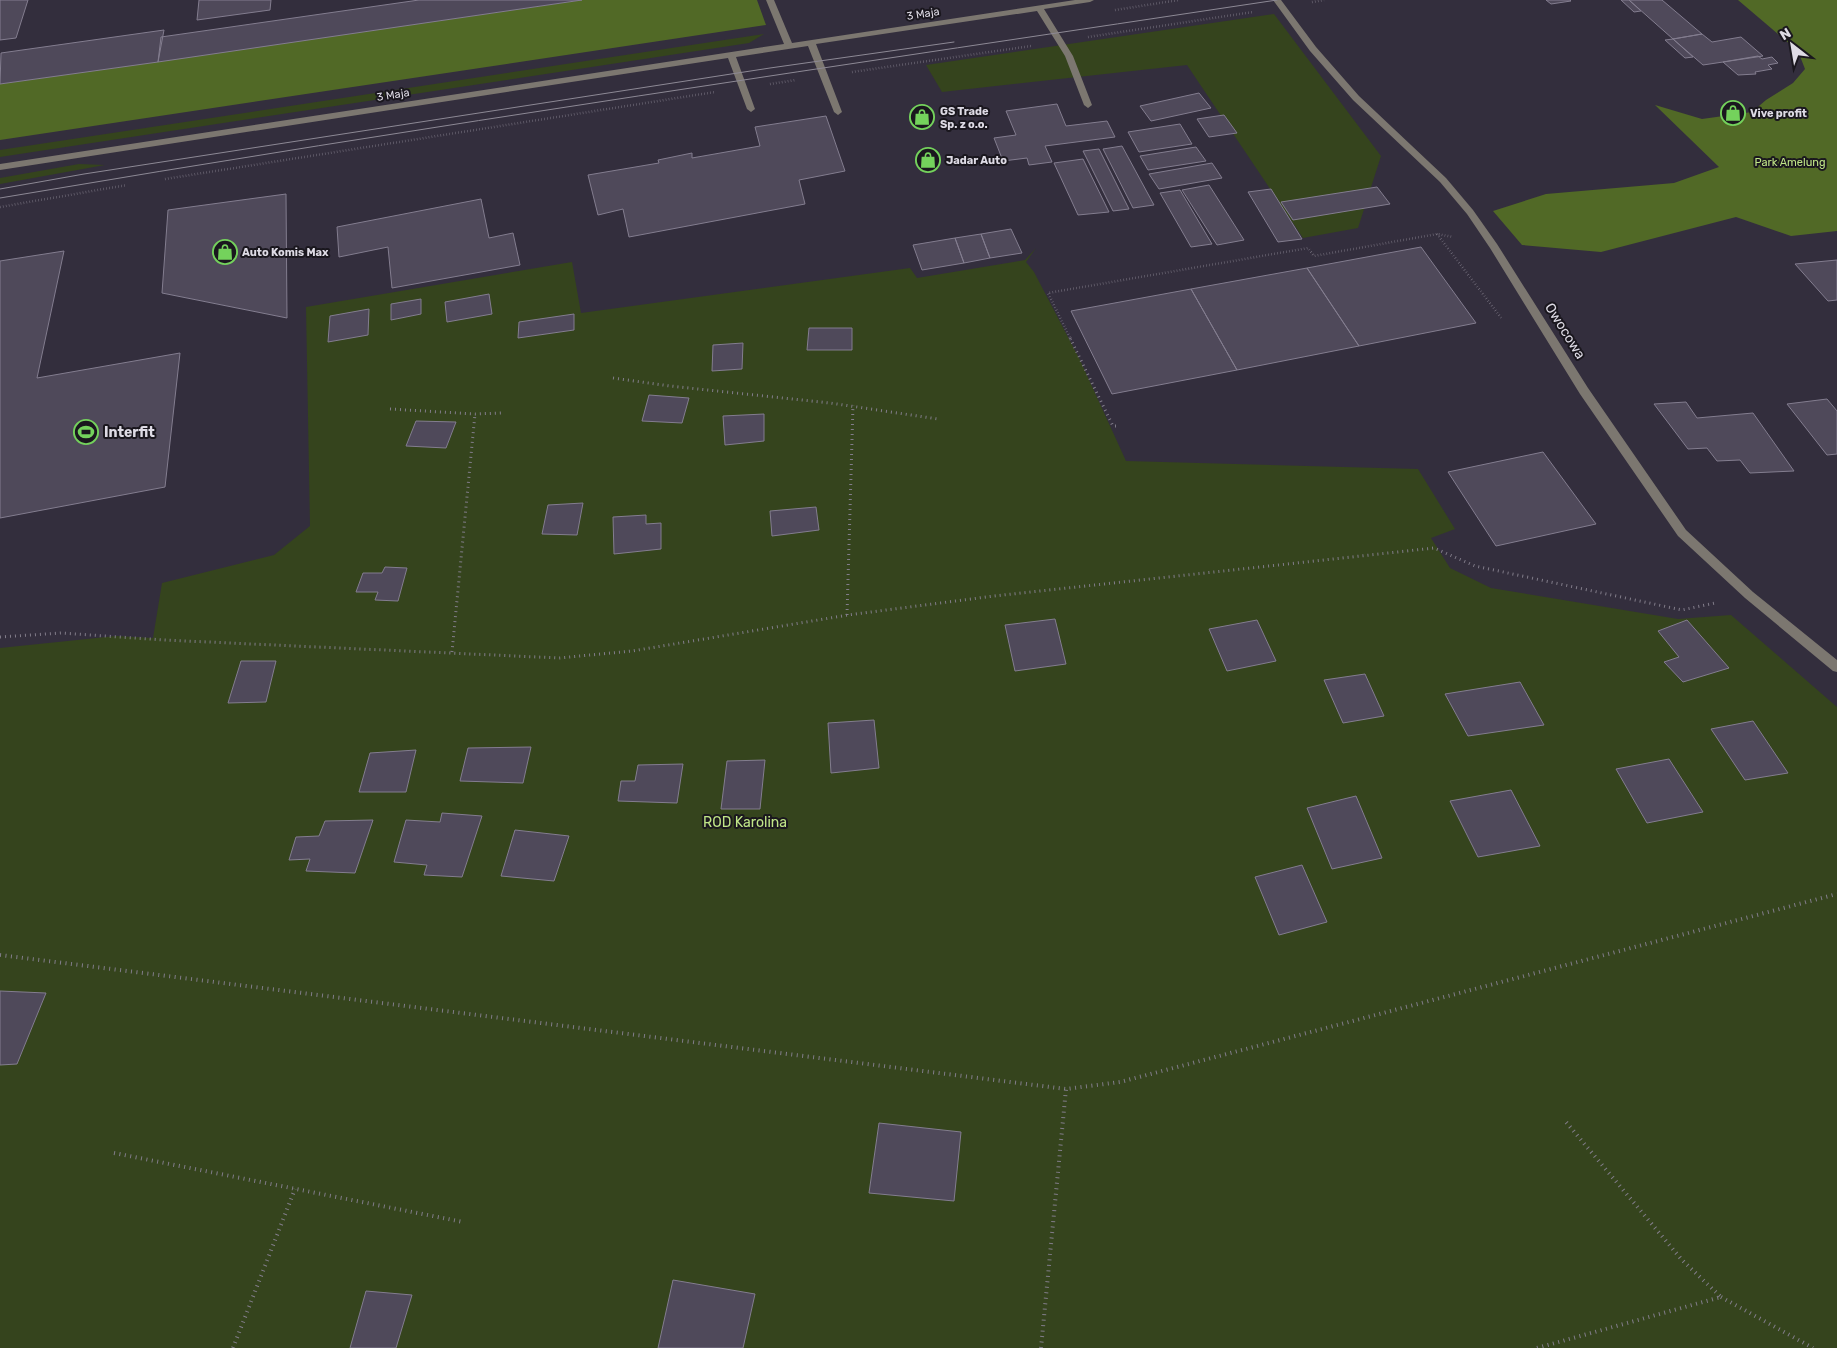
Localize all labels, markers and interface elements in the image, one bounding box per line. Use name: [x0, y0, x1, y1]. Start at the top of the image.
street label: 3 Maja: [906, 5, 940, 23]
north arrow: [1767, 20, 1817, 70]
text: N: [1777, 24, 1794, 44]
street label: 3 Maja: [376, 86, 410, 104]
shop icon: Vive profit: [1720, 100, 1746, 126]
shop icon: GS Trade Sp. z o.o.: [909, 104, 935, 130]
place label: GS Trade Sp. z o.o.: [940, 105, 989, 131]
place label: Vive profit: [1750, 107, 1807, 120]
shop icon: Jadar Auto: [915, 147, 941, 173]
place label: Jadar Auto: [946, 154, 1007, 167]
park label: Park Amelung: [1754, 156, 1826, 169]
shop icon: Auto Komis Max: [212, 239, 238, 265]
place label: Auto Komis Max: [242, 246, 329, 259]
street label: Owocowa: [1541, 300, 1589, 362]
sports icon: Interfit: [73, 419, 99, 445]
place label: Interfit: [104, 424, 155, 441]
park label: ROD Karolina: [703, 814, 787, 831]

